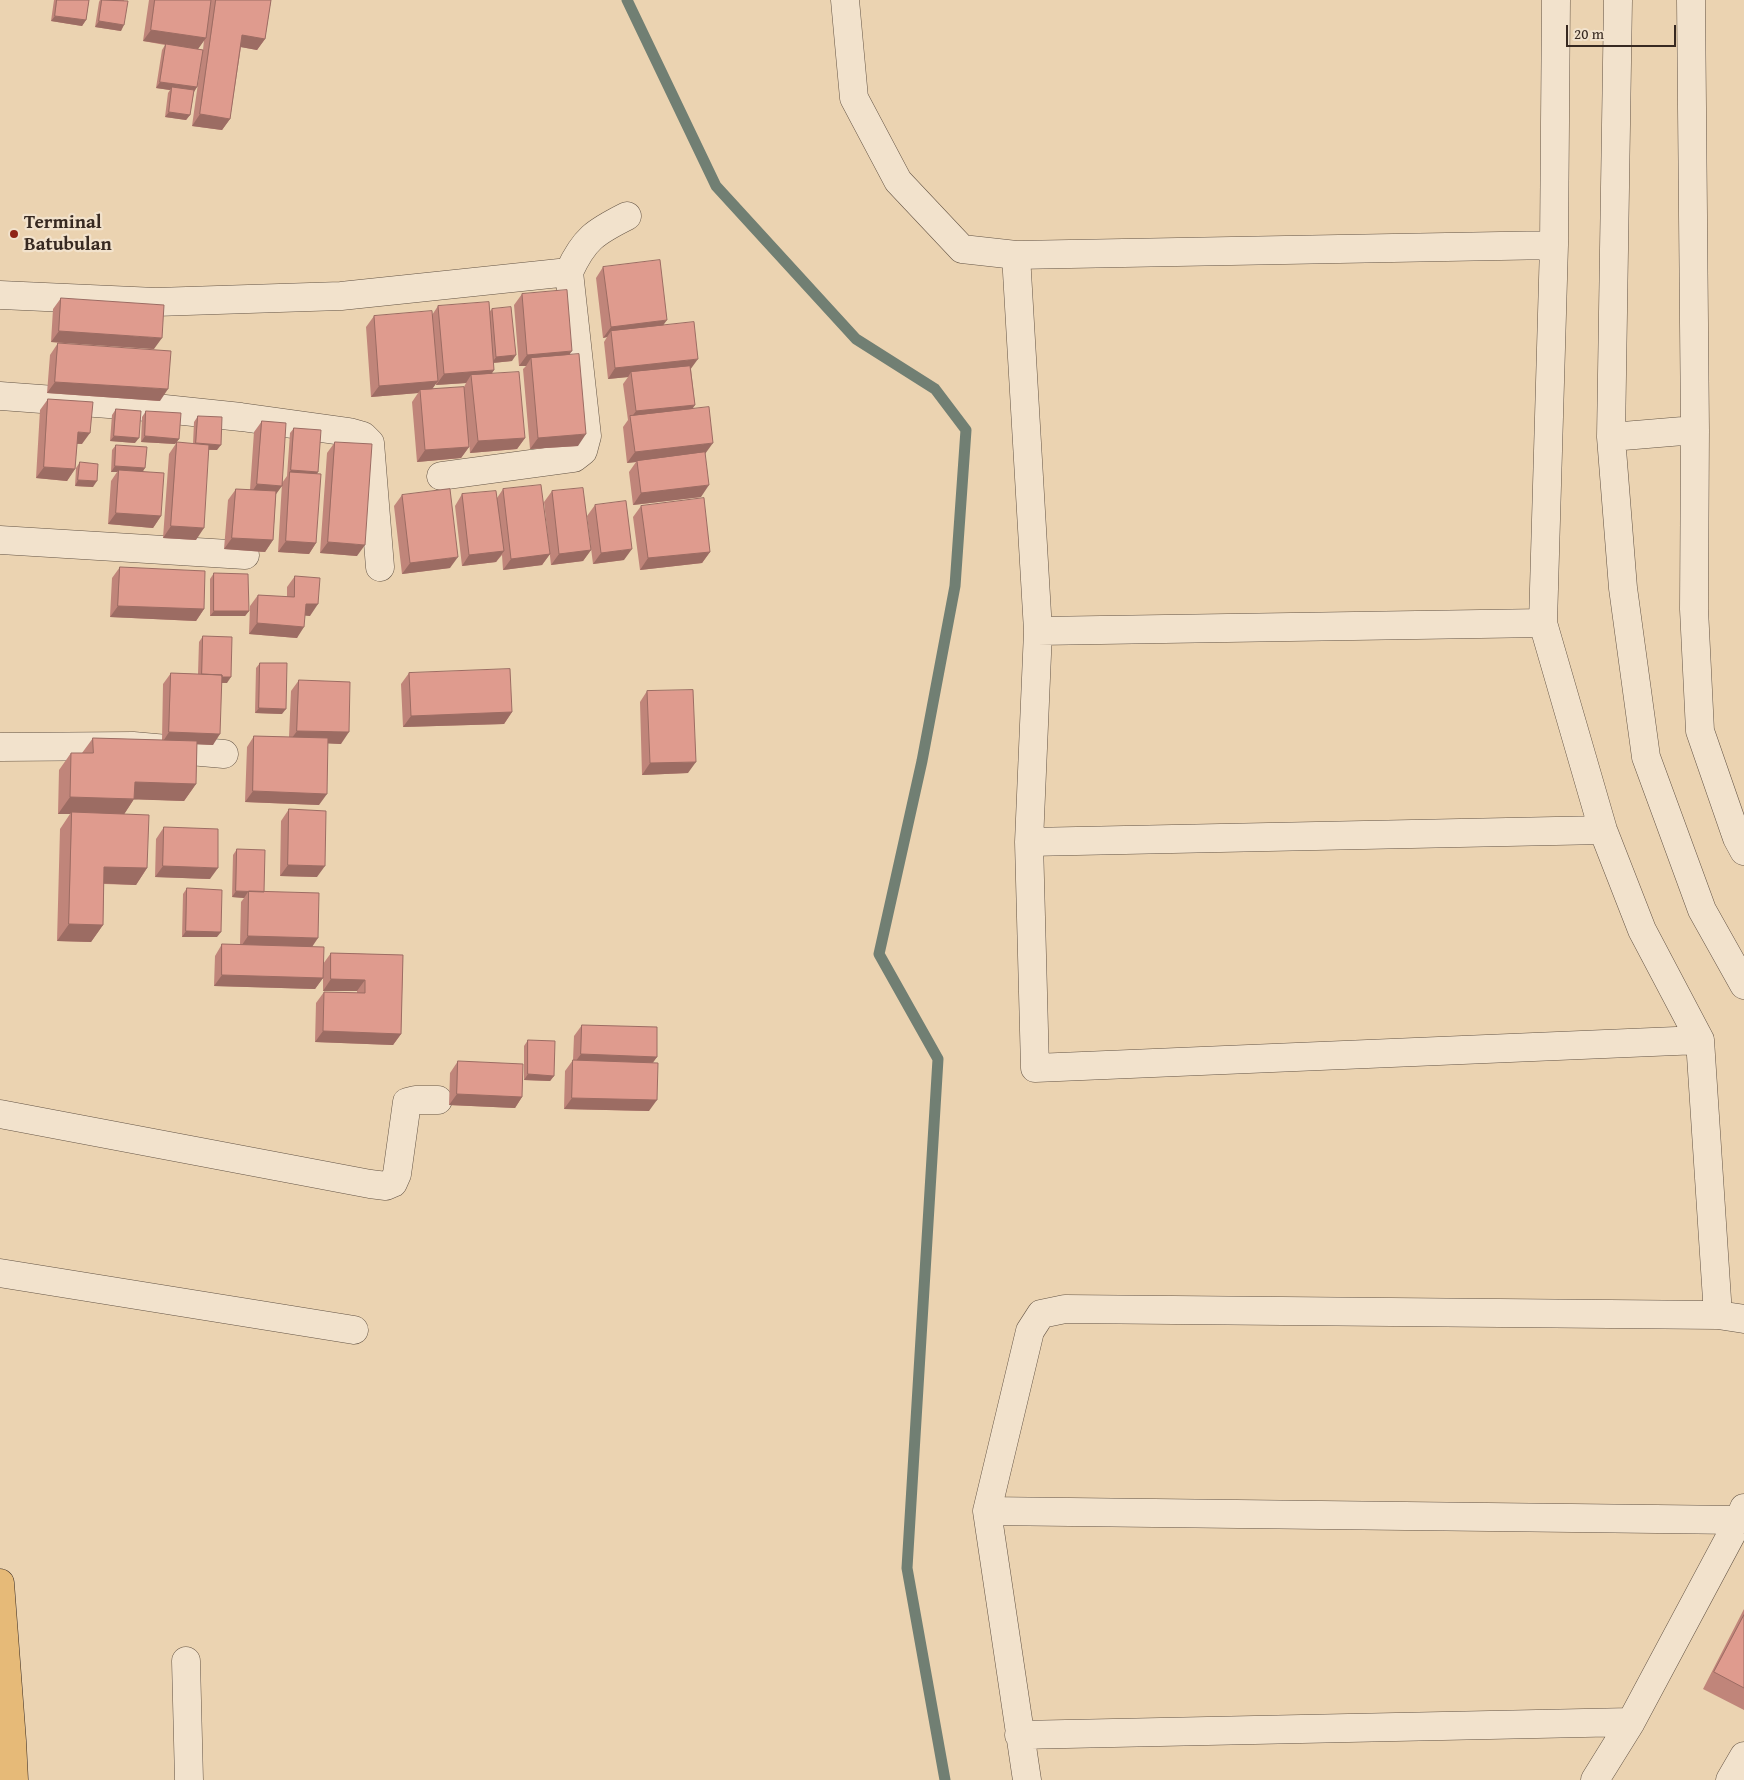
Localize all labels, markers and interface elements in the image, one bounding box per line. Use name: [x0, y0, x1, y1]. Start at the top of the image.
scale bar: [1569, 15, 1679, 47]
text: 20 m: [1574, 23, 1604, 44]
place label: Terminal Batubulan: [24, 212, 112, 256]
marker: Terminal Batubulan: [8, 228, 20, 240]

